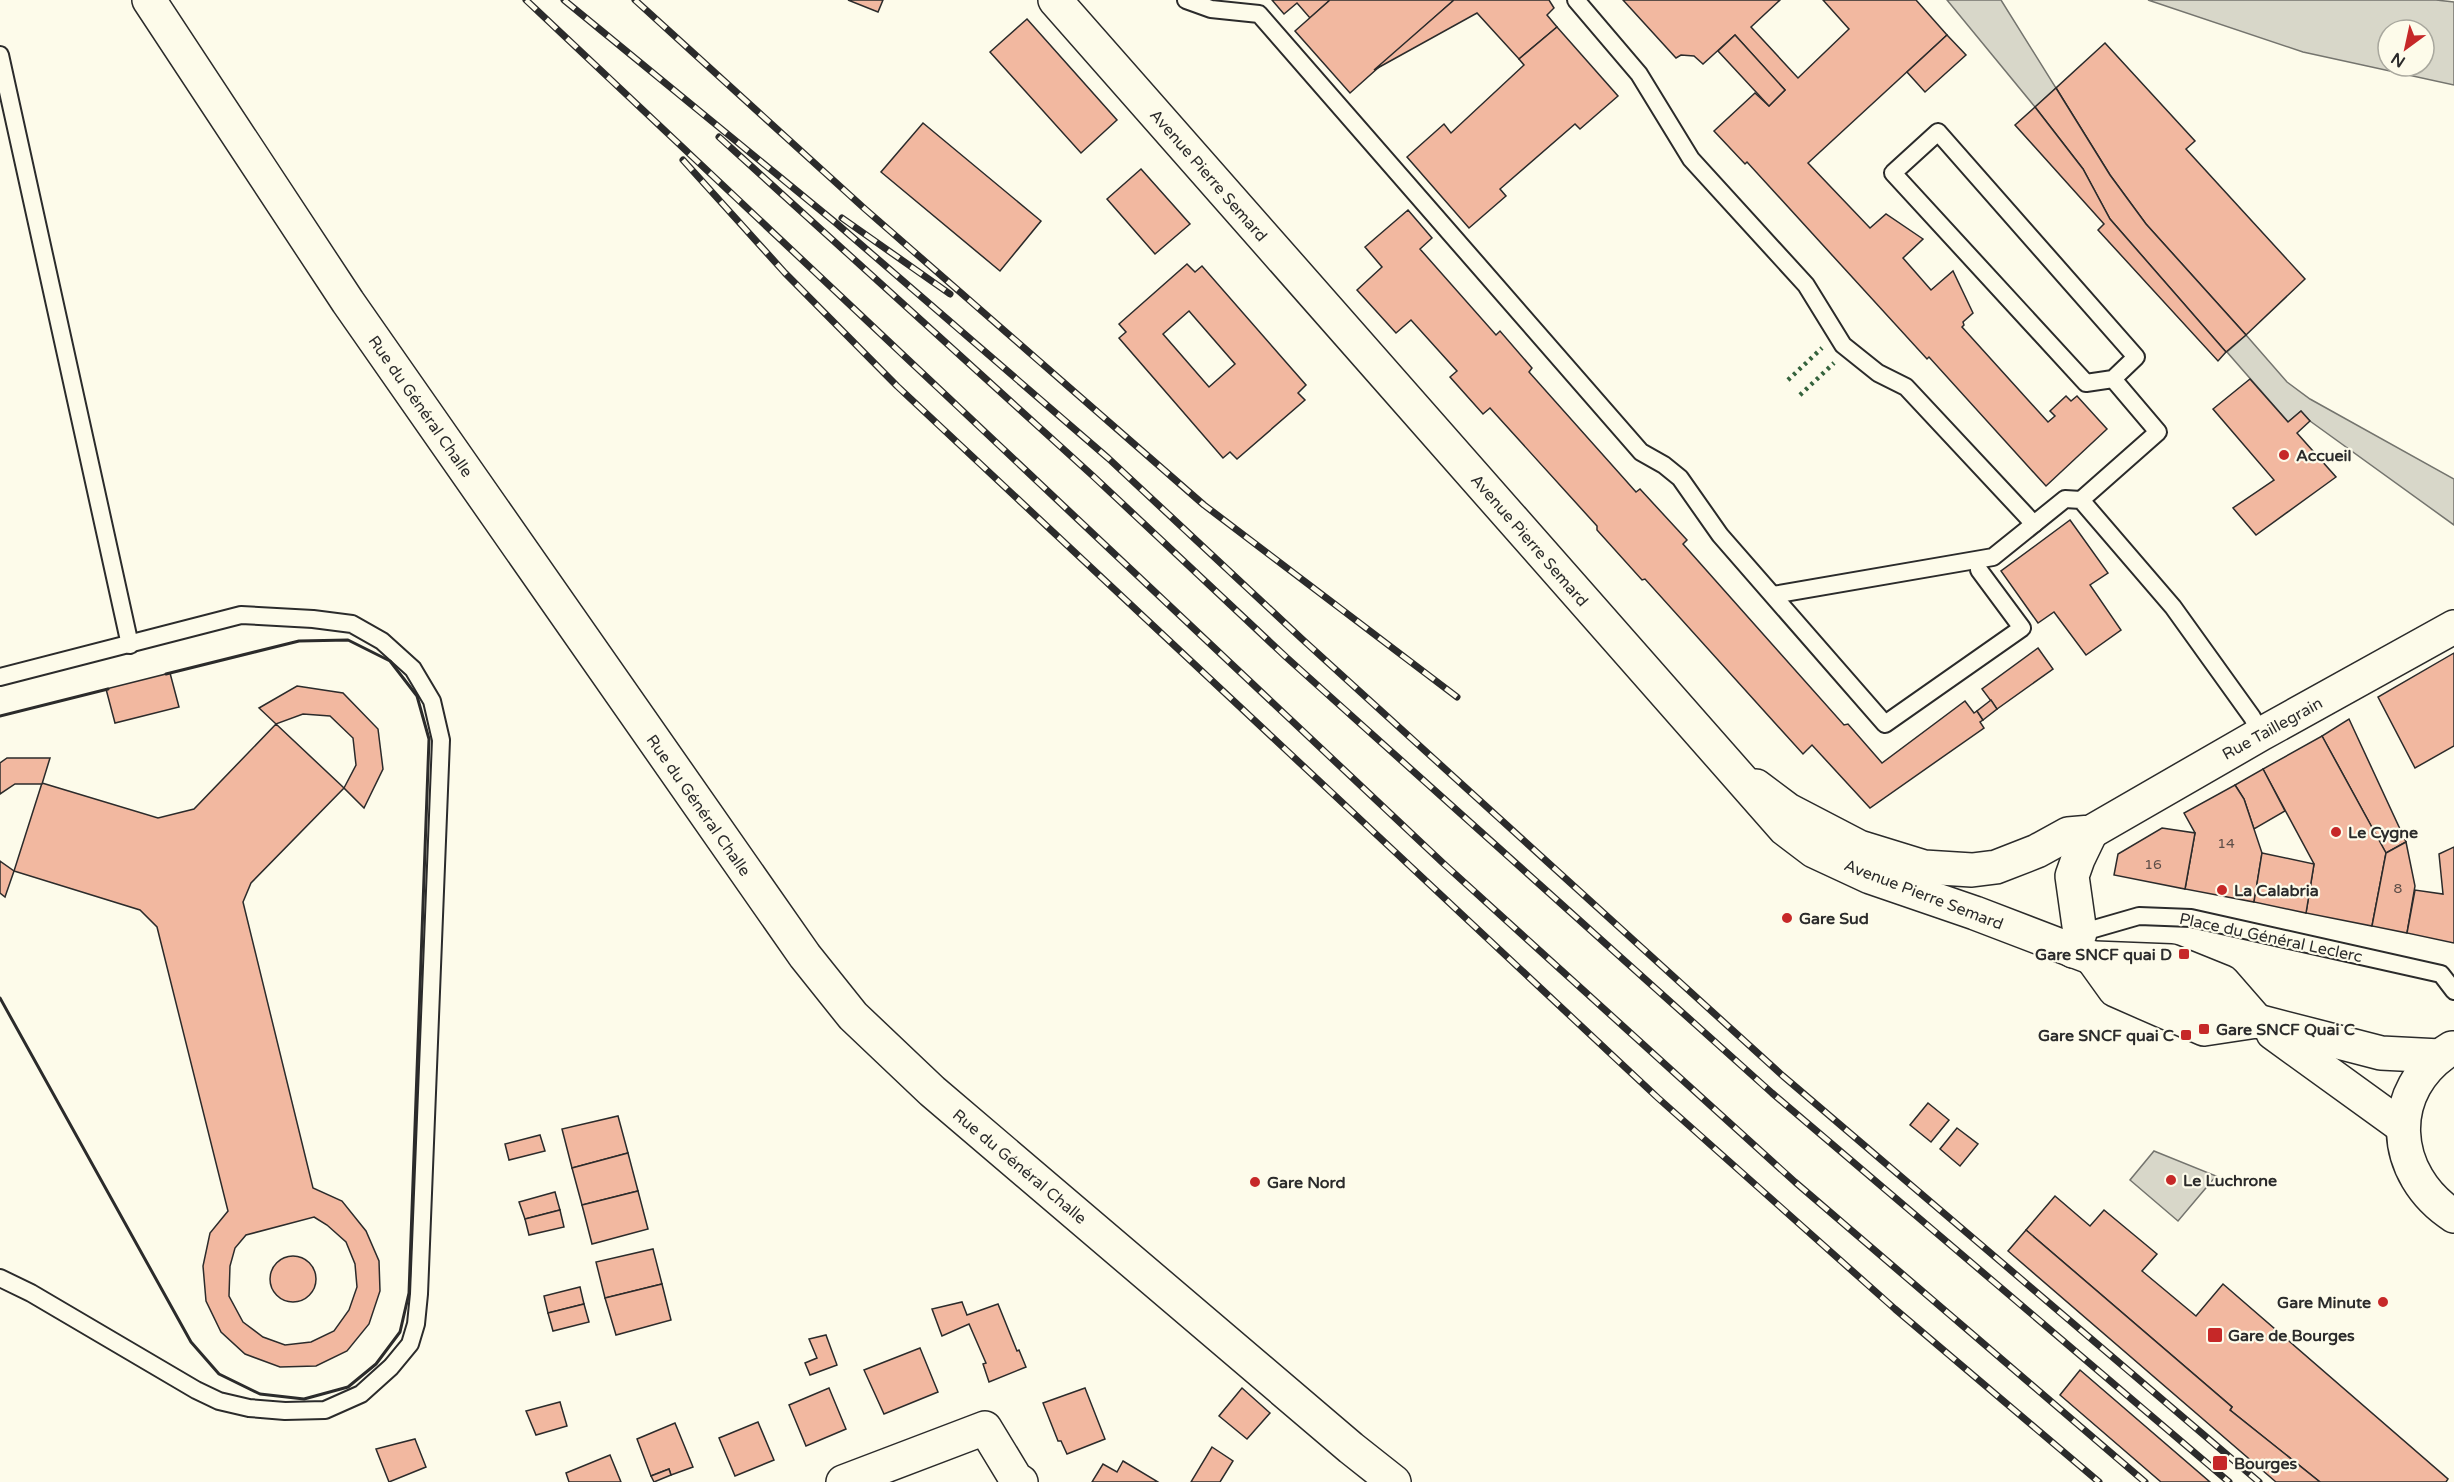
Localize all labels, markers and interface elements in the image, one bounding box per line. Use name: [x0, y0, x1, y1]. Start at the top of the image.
north arrow: [2376, 18, 2436, 78]
text: N: [2388, 48, 2409, 72]
street label: Avenue Pierre Semard: [1145, 105, 1271, 246]
street label: Rue du Général Challe: [364, 332, 477, 481]
place label: Accueil: [2296, 446, 2352, 466]
marker: Accueil: [2277, 448, 2291, 462]
street label: Avenue Pierre Semard: [1466, 470, 1592, 611]
street label: Rue Taillegrain: [2219, 693, 2326, 765]
street label: Rue du Général Challe: [642, 731, 755, 880]
place label: Le Cygne: [2348, 823, 2418, 843]
marker: Le Cygne: [2329, 825, 2343, 839]
house number: 14: [2217, 835, 2235, 852]
street label: Avenue Pierre Semard: [1841, 855, 2006, 935]
house number: 16: [2144, 856, 2162, 873]
house number: 8: [2394, 880, 2403, 897]
place label: La Calabria: [2234, 881, 2319, 901]
marker: La Calabria: [2215, 883, 2229, 897]
place label: Gare Sud: [1799, 909, 1869, 929]
street label: Place du Général Leclerc: [2177, 909, 2364, 967]
marker: Gare Sud: [1780, 911, 1794, 925]
place label: Gare SNCF quai D: [2035, 945, 2172, 965]
marker: Gare SNCF quai D: [2177, 947, 2191, 961]
place label: Gare SNCF Quai C: [2216, 1020, 2355, 1040]
marker: Gare SNCF Quai C: [2197, 1022, 2211, 1036]
place label: Gare SNCF quai C: [2038, 1026, 2174, 1046]
marker: Gare SNCF quai C: [2179, 1028, 2193, 1042]
street label: Rue du Général Challe: [948, 1105, 1090, 1229]
place label: Le Luchrone: [2183, 1171, 2277, 1191]
place label: Gare Nord: [1267, 1173, 1346, 1193]
marker: Le Luchrone: [2164, 1173, 2178, 1187]
marker: Gare Nord: [1248, 1175, 1262, 1189]
place label: Gare Minute: [2277, 1293, 2371, 1313]
marker: Gare Minute: [2376, 1295, 2390, 1309]
marker: Gare de Bourges: [2206, 1326, 2224, 1344]
place label: Gare de Bourges: [2228, 1326, 2355, 1346]
marker: Bourges: [2211, 1454, 2229, 1472]
place label: Bourges: [2234, 1454, 2298, 1474]

